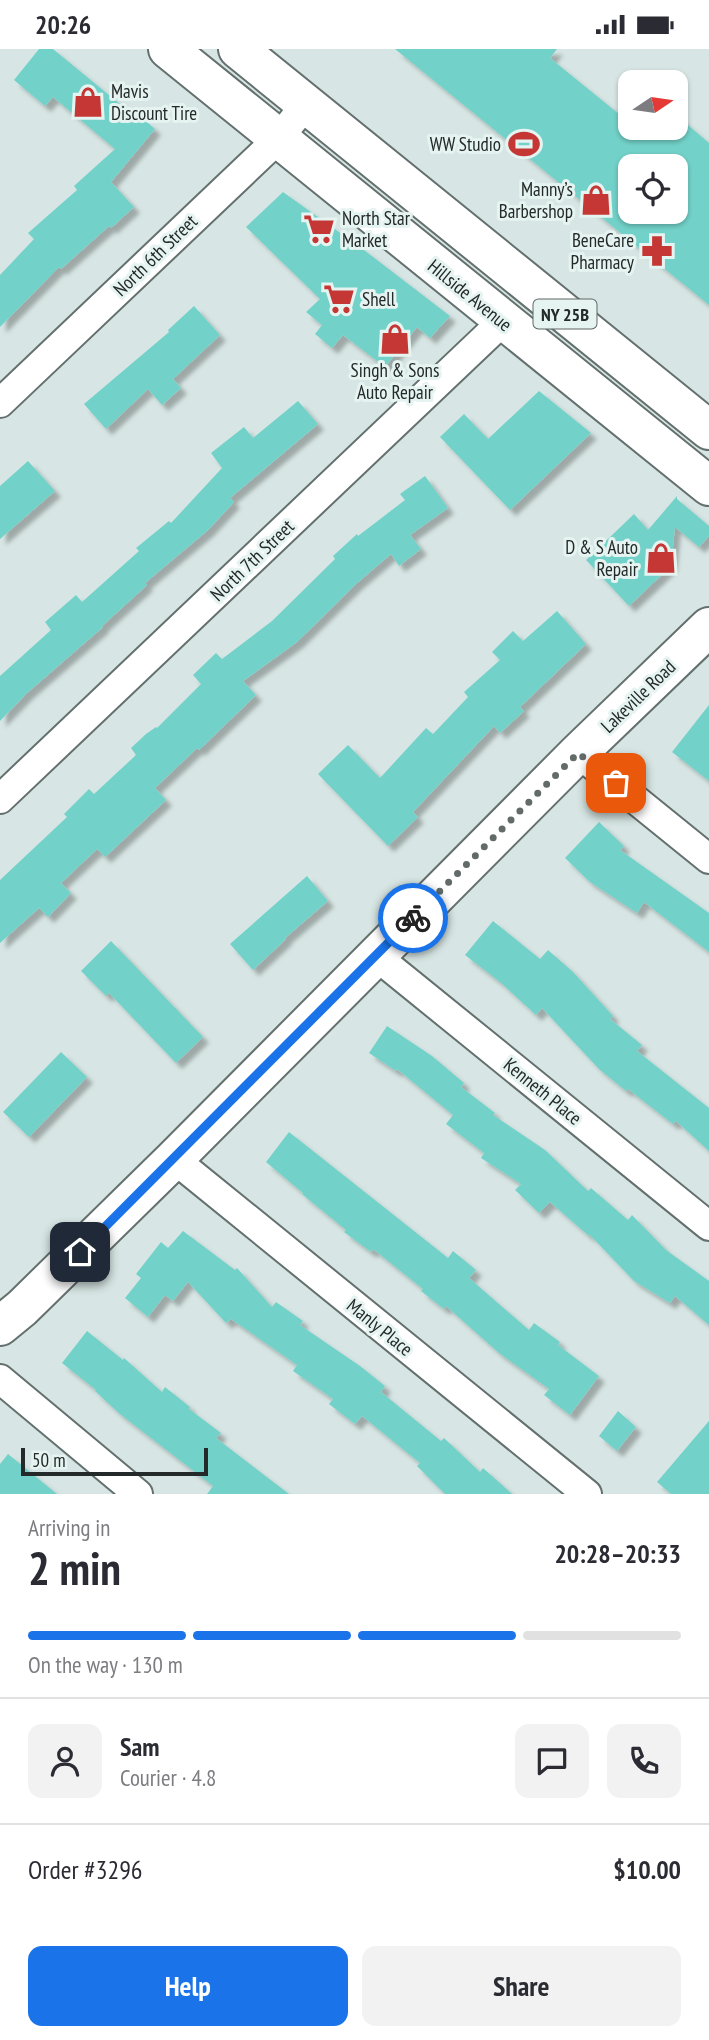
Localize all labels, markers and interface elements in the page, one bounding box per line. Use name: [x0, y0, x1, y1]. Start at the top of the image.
text: 20:26: [35, 8, 91, 41]
north arrow: [618, 70, 688, 140]
map controls: [618, 70, 688, 224]
place label: Mavis Discount Tire: [111, 79, 197, 125]
shop icon: Mavis Discount Tire: [71, 85, 105, 119]
sports icon: WW Studio: [507, 127, 541, 161]
place label: WW Studio: [430, 132, 501, 156]
button: locate: [618, 154, 688, 224]
place label: Manny’s Barbershop: [499, 177, 573, 223]
shop icon: Manny’s Barbershop: [579, 183, 613, 217]
place label: North Star Market: [342, 206, 411, 252]
street label: North 6th Street: [108, 209, 202, 301]
supermarket icon: North Star Market: [302, 212, 336, 246]
place label: BeneCare Pharmacy: [571, 228, 635, 274]
pharmacy icon: BeneCare Pharmacy: [640, 234, 674, 268]
street label: Hillside Avenue: [423, 254, 517, 336]
supermarket icon: Shell: [322, 282, 356, 316]
place label: Shell: [362, 287, 396, 311]
road number: NY 25B: [534, 299, 596, 328]
shop icon: Singh & Sons Auto Repair: [378, 322, 412, 356]
place label: Singh & Sons Auto Repair: [351, 358, 439, 404]
street label: North 7th Street: [205, 514, 299, 606]
place label: D & S Auto Repair: [565, 535, 639, 581]
shop icon: D & S Auto Repair: [644, 541, 678, 575]
street label: Lakeville Road: [596, 655, 680, 737]
pin: [586, 753, 646, 813]
icon: bag: [597, 764, 635, 802]
courier: [378, 883, 448, 953]
icon: bike: [394, 899, 432, 937]
street label: Kenneth Place: [499, 1052, 587, 1130]
pin: [50, 1222, 110, 1282]
icon: home: [61, 1233, 99, 1271]
street label: Manly Place: [342, 1293, 418, 1361]
scale bar: [21, 1445, 208, 1477]
text: 50 m: [32, 1448, 66, 1472]
text: Arriving in: [28, 1513, 110, 1542]
text: 20:28–20:33: [554, 1537, 681, 1570]
text: 2 min: [28, 1538, 121, 1598]
text: On the way · 130 m: [28, 1650, 183, 1679]
button: person: [28, 1724, 102, 1798]
button: chat: [515, 1724, 589, 1798]
button: phone: [607, 1724, 681, 1798]
text: Sam: [120, 1730, 159, 1763]
text: Courier · 4.8: [120, 1763, 216, 1792]
text: Order #3296: [28, 1853, 143, 1886]
text: $10.00: [613, 1853, 681, 1886]
button: Help: [28, 1946, 348, 2026]
button: Share: [362, 1946, 681, 2026]

